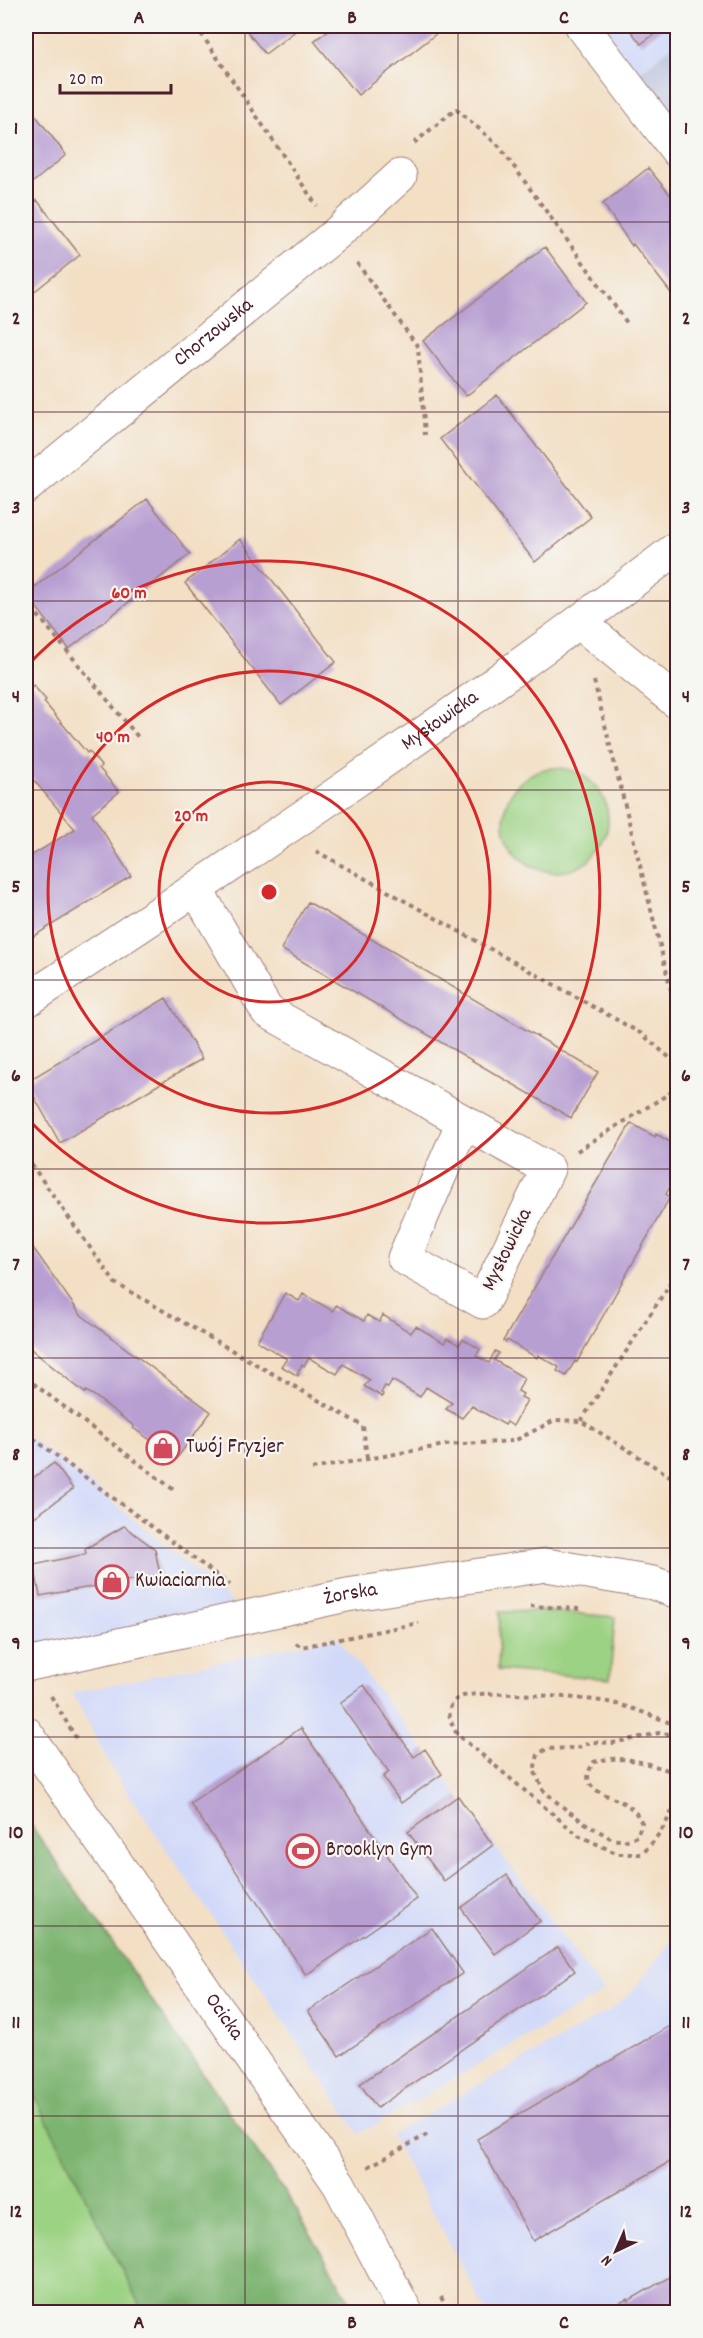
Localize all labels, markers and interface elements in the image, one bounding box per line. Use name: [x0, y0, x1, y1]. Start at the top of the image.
text: A: [134, 5, 145, 33]
text: B: [347, 5, 357, 33]
text: C: [559, 5, 569, 33]
scale bar: [60, 57, 171, 95]
text: 20 m: [69, 68, 103, 93]
text: 1: [14, 116, 18, 144]
text: 1: [684, 116, 688, 144]
street label: Chorzowska: [168, 291, 262, 375]
text: 2: [12, 306, 20, 334]
text: 2: [682, 306, 690, 334]
text: 3: [12, 495, 20, 523]
text: 3: [682, 495, 690, 523]
text: 60 m: [111, 582, 147, 607]
street label: Mysłowicka: [396, 683, 486, 759]
text: 4: [12, 684, 20, 712]
text: 4: [682, 684, 690, 712]
text: 40 m: [96, 726, 130, 751]
text: 20 m: [174, 805, 208, 830]
text: 5: [11, 874, 21, 902]
text: 5: [681, 874, 691, 902]
centre of rings: [259, 882, 279, 902]
text: 6: [11, 1063, 21, 1091]
text: 6: [681, 1063, 691, 1091]
street label: Mysłowicka: [475, 1203, 541, 1296]
text: 7: [12, 1252, 20, 1280]
text: 7: [682, 1252, 690, 1280]
shop icon: Twój Fryzjer: [145, 1430, 181, 1466]
place label: Twój Fryzjer: [186, 1433, 284, 1463]
text: 8: [12, 1442, 20, 1470]
text: 8: [682, 1442, 690, 1470]
shop icon: Kwiaciarnia: [94, 1564, 130, 1600]
place label: Kwiaciarnia: [135, 1567, 226, 1597]
street label: Żorska: [321, 1575, 380, 1615]
text: 9: [11, 1631, 21, 1659]
text: 9: [681, 1631, 691, 1659]
text: 10: [8, 1820, 24, 1848]
text: 10: [678, 1820, 694, 1848]
sports icon: Brooklyn Gym: [285, 1833, 321, 1869]
place label: Brooklyn Gym: [326, 1836, 433, 1866]
street label: Ocicka: [196, 1988, 251, 2048]
text: 11: [12, 2010, 20, 2038]
text: 11: [682, 2010, 690, 2038]
text: 12: [9, 2199, 23, 2227]
text: 12: [679, 2199, 693, 2227]
north arrow: [586, 2221, 646, 2281]
text: N: [596, 2249, 618, 2271]
text: A: [134, 2310, 145, 2338]
text: B: [347, 2310, 357, 2338]
text: C: [559, 2310, 569, 2338]

